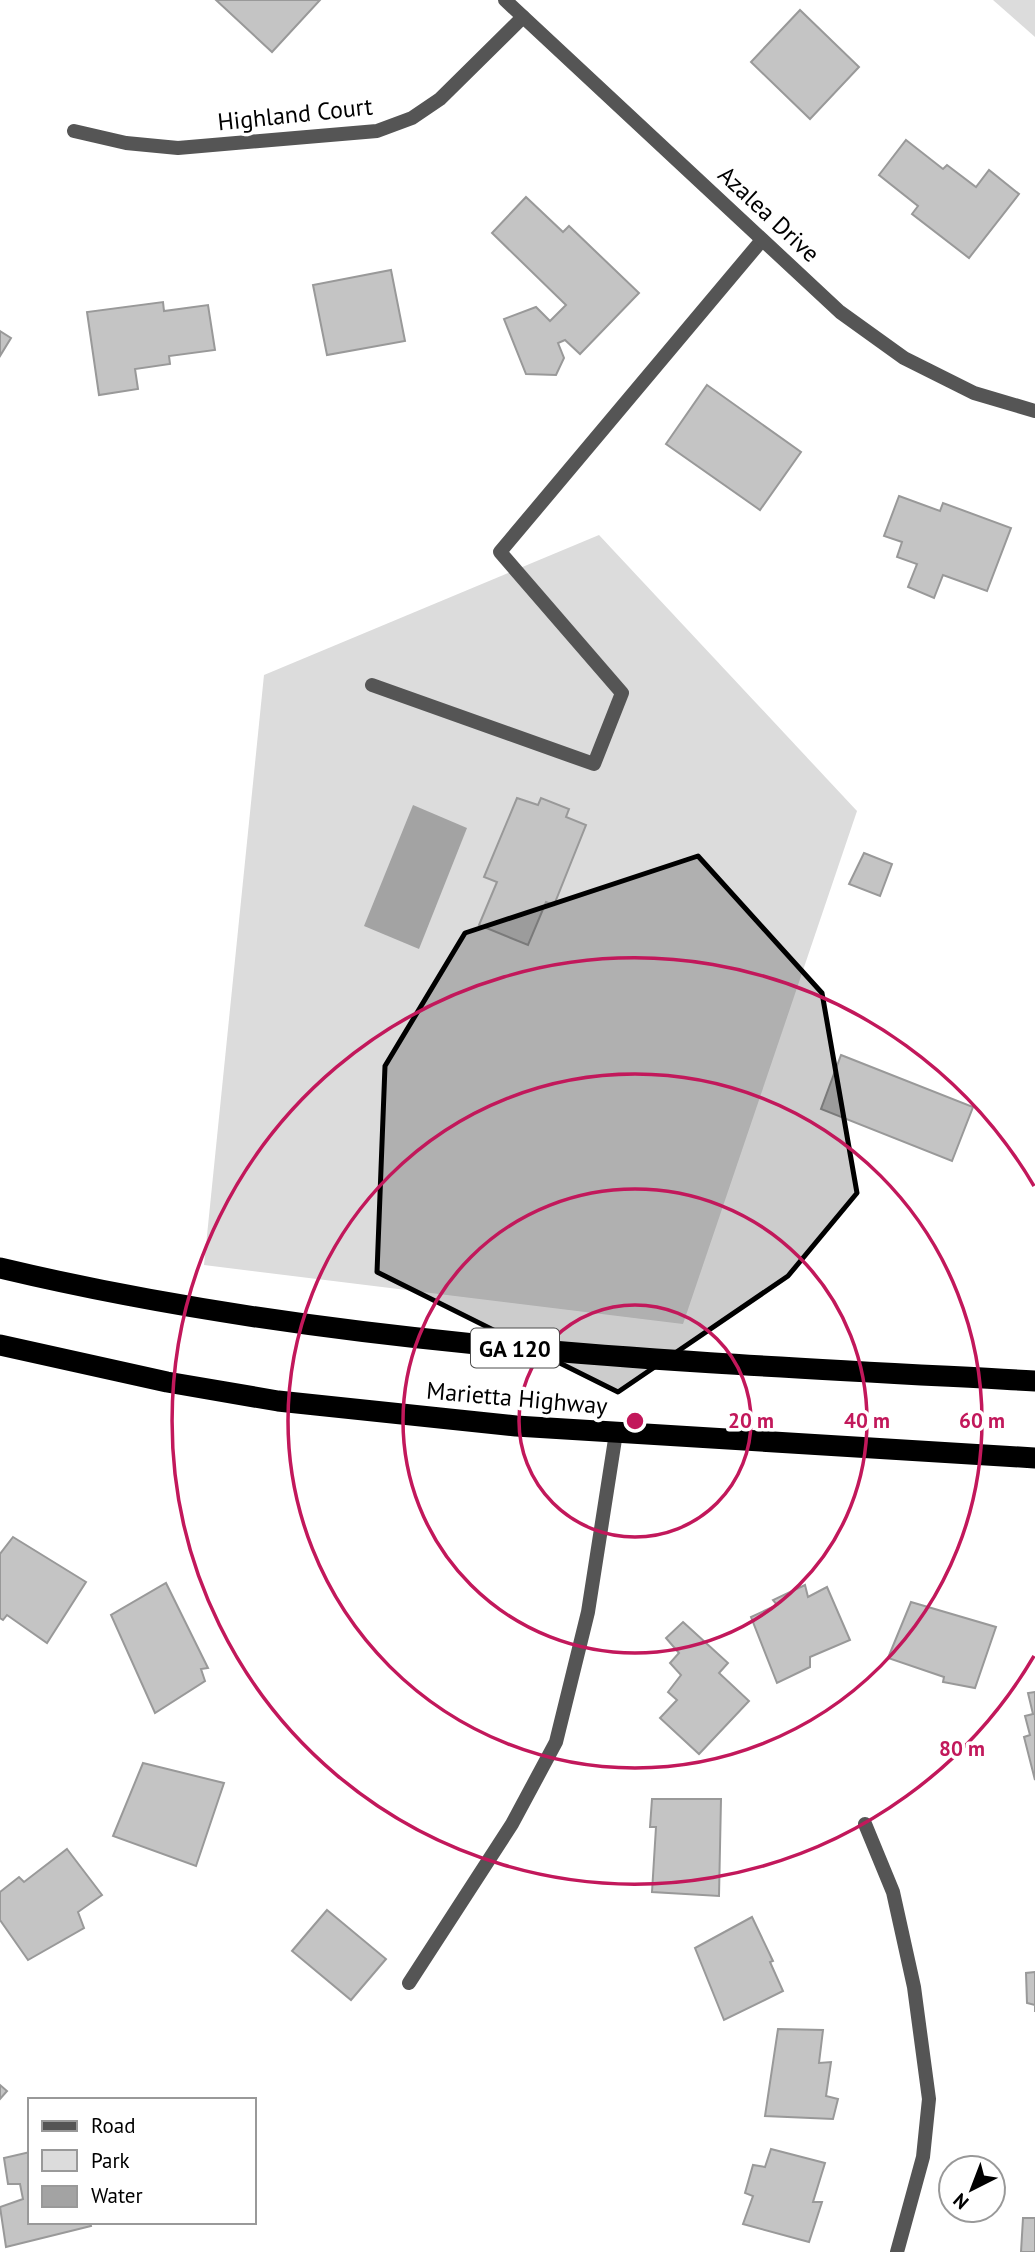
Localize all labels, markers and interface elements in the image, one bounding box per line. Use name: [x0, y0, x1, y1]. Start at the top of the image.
street label: Highland Court: [216, 90, 374, 138]
street label: Azalea Drive: [712, 159, 826, 269]
road number: GA 120: [471, 1329, 559, 1368]
street label: Marietta Highway: [425, 1375, 609, 1421]
text: 20 m: [728, 1407, 774, 1434]
text: 40 m: [844, 1407, 890, 1434]
text: 60 m: [959, 1407, 1005, 1434]
centre of rings: [623, 1409, 647, 1433]
text: 80 m: [939, 1735, 985, 1762]
legend: [28, 2098, 256, 2224]
text: Road: [91, 2112, 135, 2139]
text: Park: [91, 2147, 130, 2174]
north arrow: [937, 2154, 1007, 2224]
text: Water: [91, 2182, 143, 2209]
text: N: [948, 2189, 973, 2215]

